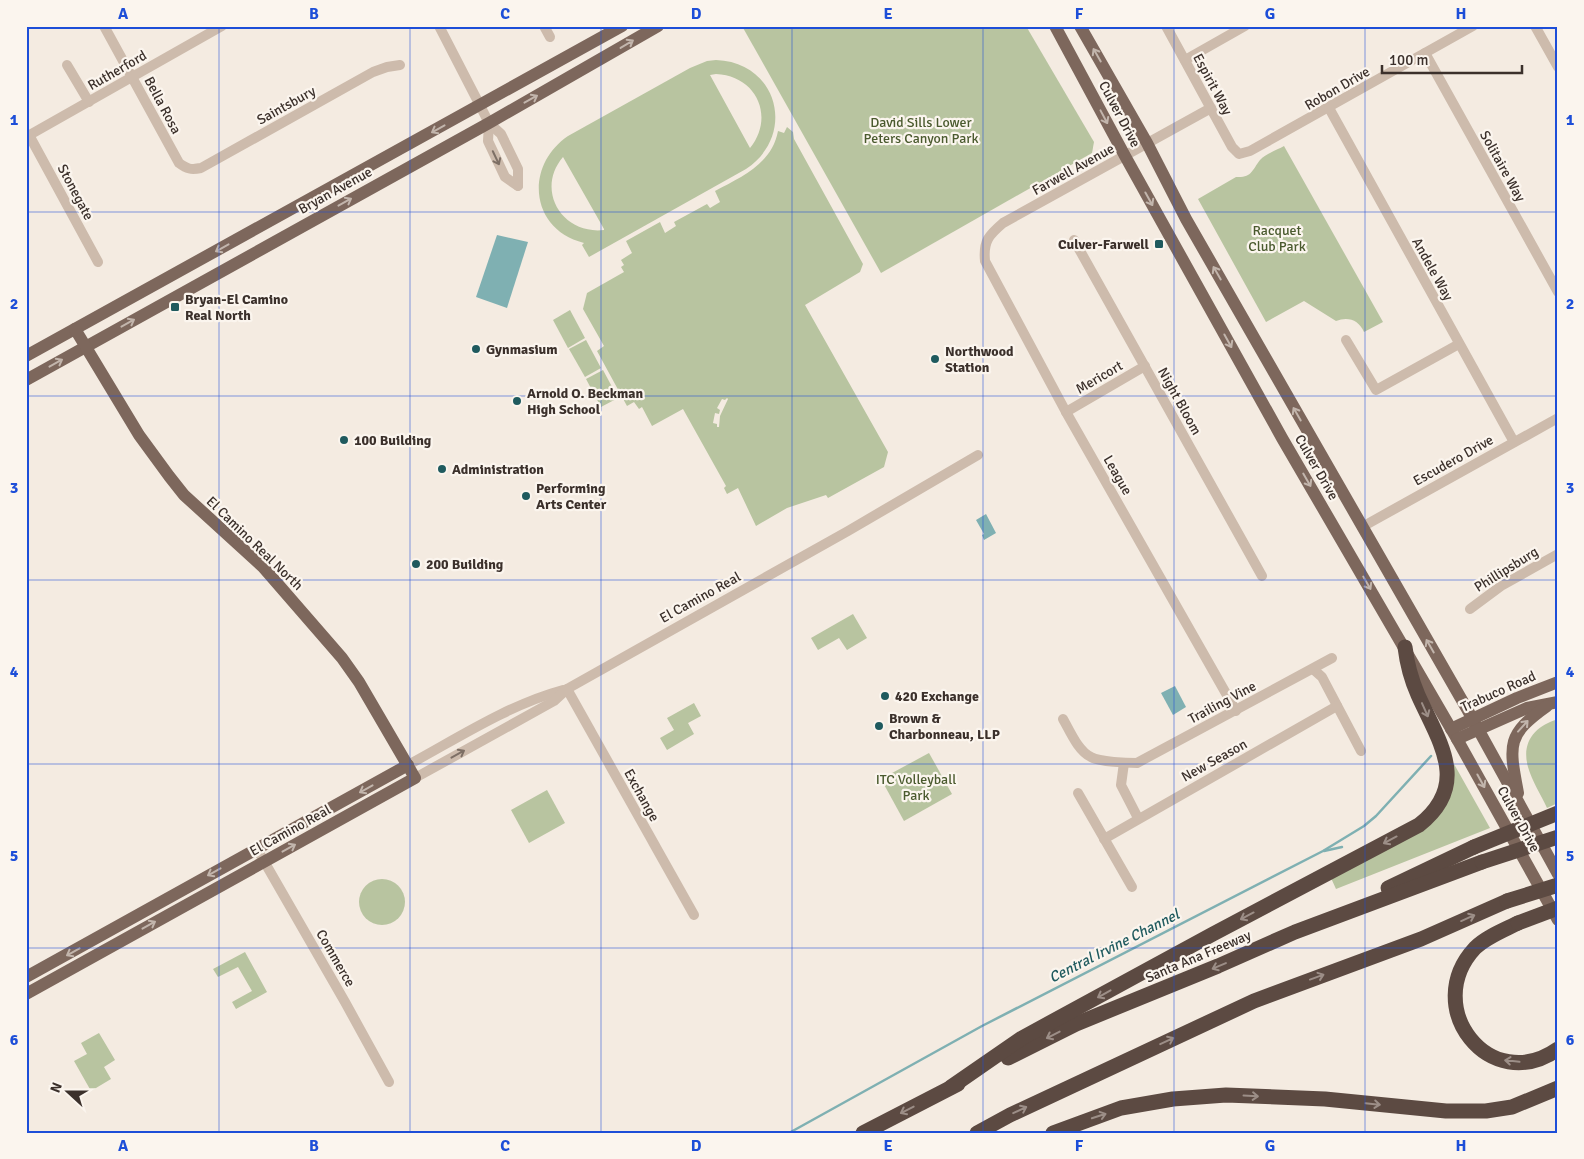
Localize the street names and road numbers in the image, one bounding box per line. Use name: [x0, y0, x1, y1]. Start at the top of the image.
street label: Rutherford: [85, 47, 150, 94]
street label: Espirit Way: [1189, 51, 1236, 118]
street label: Robon Drive: [1302, 63, 1373, 114]
street label: Bella Rosa: [140, 74, 185, 137]
street label: Culver Drive: [1095, 78, 1144, 150]
street label: Saintsbury: [254, 82, 319, 128]
street label: Solitaire Way: [1476, 128, 1529, 205]
street label: Farwell Avenue: [1029, 140, 1117, 199]
street label: Stonegate: [54, 161, 97, 223]
street label: Bryan Avenue: [295, 163, 375, 218]
street label: Andele Way: [1408, 235, 1457, 304]
street label: Mericort: [1073, 357, 1126, 398]
street label: Night Bloom: [1154, 365, 1205, 438]
street label: Culver Drive: [1291, 431, 1342, 503]
street label: Escudero Drive: [1410, 431, 1496, 490]
street label: League: [1099, 452, 1136, 498]
street label: El Camino Real North: [203, 493, 307, 594]
street label: Phillipsburg: [1471, 543, 1541, 596]
street label: El Camino Real: [657, 568, 744, 627]
street label: Trabuco Road: [1458, 667, 1538, 716]
street label: Trailing Vine: [1185, 677, 1259, 727]
street label: New Season: [1178, 735, 1250, 785]
street label: Exchange: [620, 766, 663, 824]
street label: Culver Drive: [1493, 783, 1544, 855]
street label: El Camino Real: [247, 801, 334, 860]
street label: Santa Ana Freeway: [1143, 926, 1254, 986]
street label: Commerce: [312, 927, 359, 990]

